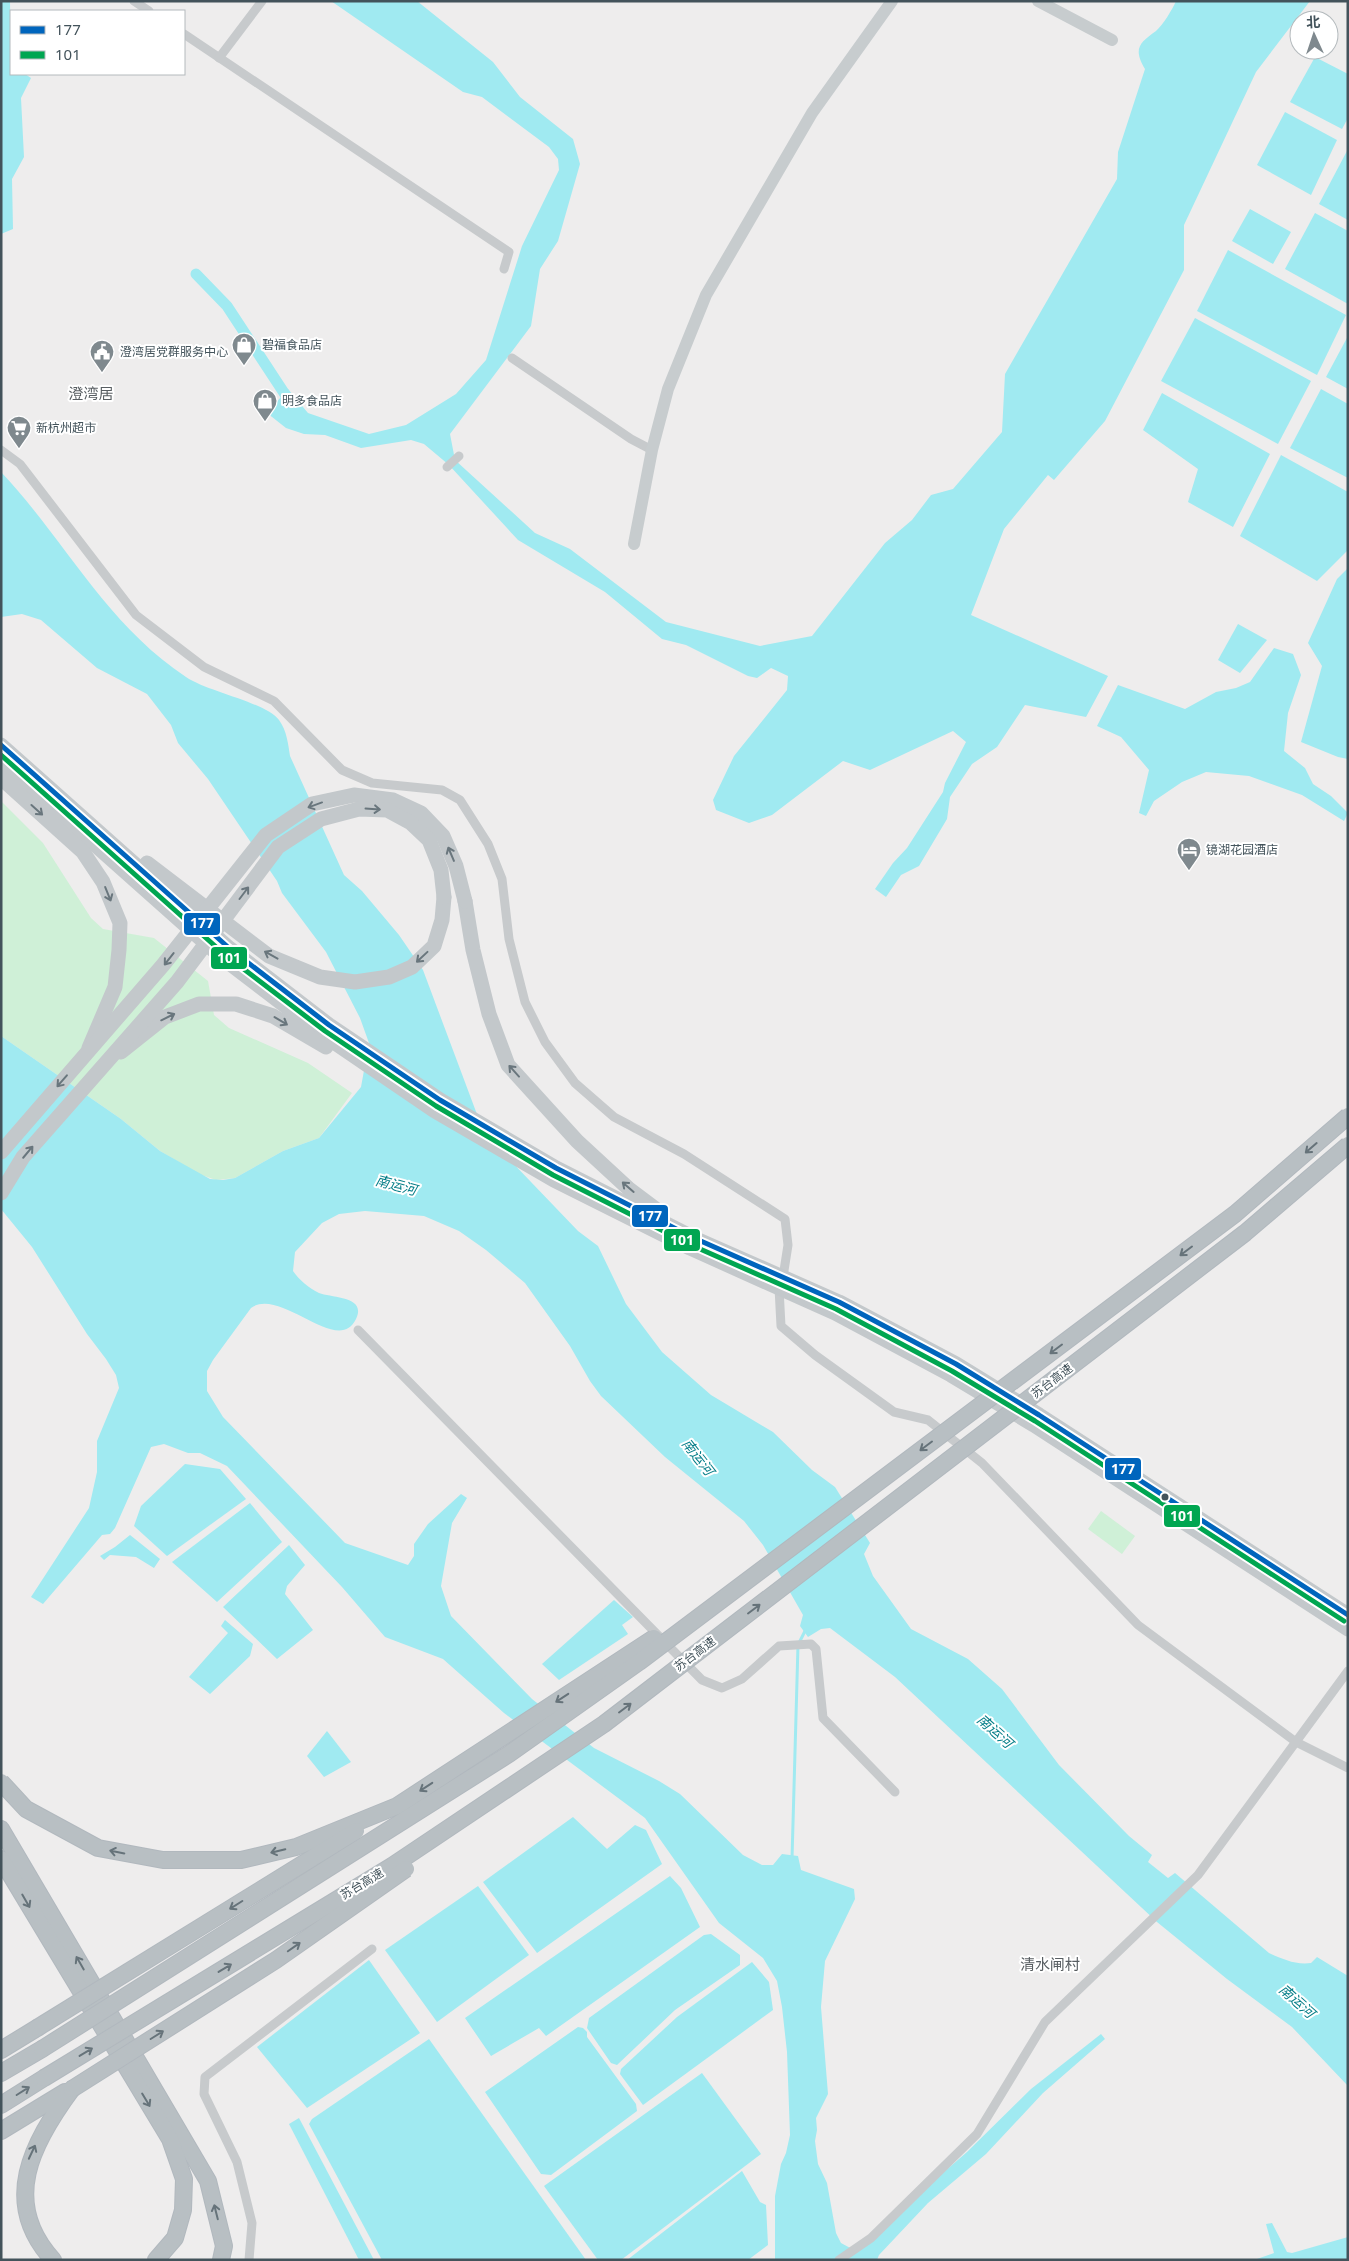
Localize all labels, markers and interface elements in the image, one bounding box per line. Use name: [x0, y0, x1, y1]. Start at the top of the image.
legend: [10, 10, 185, 75]
north arrow: [1289, 10, 1339, 60]
text: 北: [1306, 12, 1321, 31]
text: 177: [55, 19, 81, 39]
text: 101: [55, 44, 81, 64]
shop icon: 碧福食品店: [231, 332, 257, 366]
place label: 碧福食品店: [262, 336, 322, 353]
public building icon: 澄湾居党群服务中心: [89, 339, 115, 373]
place label: 澄湾居党群服务中心: [120, 343, 228, 360]
district label: 澄湾居: [68, 383, 114, 403]
shop icon: 明多食品店: [252, 388, 278, 422]
place label: 明多食品店: [282, 392, 342, 409]
supermarket icon: 新杭州超市: [6, 415, 32, 449]
place label: 新杭州超市: [36, 419, 96, 436]
one-way arrow: [307, 801, 323, 810]
one-way arrow: [31, 805, 44, 816]
one-way arrow: [365, 805, 381, 814]
hotel icon: 镜湖花园酒店: [1176, 837, 1202, 871]
place label: 镜湖花园酒店: [1206, 841, 1278, 858]
one-way arrow: [445, 847, 455, 862]
one-way arrow: [103, 886, 113, 901]
one-way arrow: [238, 887, 249, 900]
line badge: 177: [183, 912, 221, 936]
text: 177: [190, 913, 214, 932]
line badge: 101: [210, 946, 248, 970]
text: 101: [217, 948, 241, 967]
one-way arrow: [264, 950, 279, 960]
one-way arrow: [416, 951, 429, 963]
one-way arrow: [163, 952, 174, 965]
one-way arrow: [160, 1011, 175, 1021]
one-way arrow: [274, 1016, 288, 1026]
one-way arrow: [508, 1065, 520, 1078]
one-way arrow: [56, 1075, 68, 1088]
one-way arrow: [1305, 1142, 1318, 1153]
one-way arrow: [22, 1145, 33, 1158]
water label: 南运河: [373, 1170, 422, 1200]
one-way arrow: [622, 1182, 635, 1193]
line badge: 177: [631, 1204, 669, 1228]
text: 177: [638, 1206, 662, 1225]
line badge: 101: [663, 1228, 701, 1252]
text: 101: [670, 1230, 694, 1249]
one-way arrow: [1179, 1246, 1193, 1256]
one-way arrow: [1049, 1344, 1063, 1354]
street label: 苏台高速: [1027, 1359, 1076, 1402]
water label: 南运河: [678, 1434, 721, 1481]
one-way arrow: [920, 1441, 933, 1452]
line badge: 177: [1104, 1457, 1142, 1481]
text: 177: [1111, 1459, 1135, 1478]
unlabelled marker: [1160, 1492, 1170, 1502]
line badge: 101: [1163, 1504, 1201, 1528]
text: 101: [1170, 1506, 1194, 1525]
one-way arrow: [747, 1604, 761, 1614]
street label: 苏台高速: [670, 1632, 719, 1675]
one-way arrow: [556, 1693, 570, 1703]
one-way arrow: [618, 1702, 631, 1713]
water label: 南运河: [973, 1710, 1020, 1754]
one-way arrow: [419, 1782, 433, 1792]
one-way arrow: [110, 1846, 126, 1856]
one-way arrow: [270, 1847, 286, 1856]
street label: 苏台高速: [337, 1864, 387, 1903]
one-way arrow: [21, 1894, 31, 1908]
one-way arrow: [230, 1901, 244, 1911]
one-way arrow: [287, 1942, 301, 1952]
district label: 清水闸村: [1020, 1954, 1080, 1974]
one-way arrow: [74, 1956, 84, 1971]
one-way arrow: [217, 1963, 231, 1973]
water label: 南运河: [1275, 1980, 1322, 2024]
one-way arrow: [150, 2029, 164, 2039]
one-way arrow: [78, 2047, 92, 2057]
one-way arrow: [15, 2086, 29, 2096]
one-way arrow: [142, 2093, 152, 2107]
one-way arrow: [27, 2145, 37, 2160]
one-way arrow: [210, 2205, 220, 2221]

